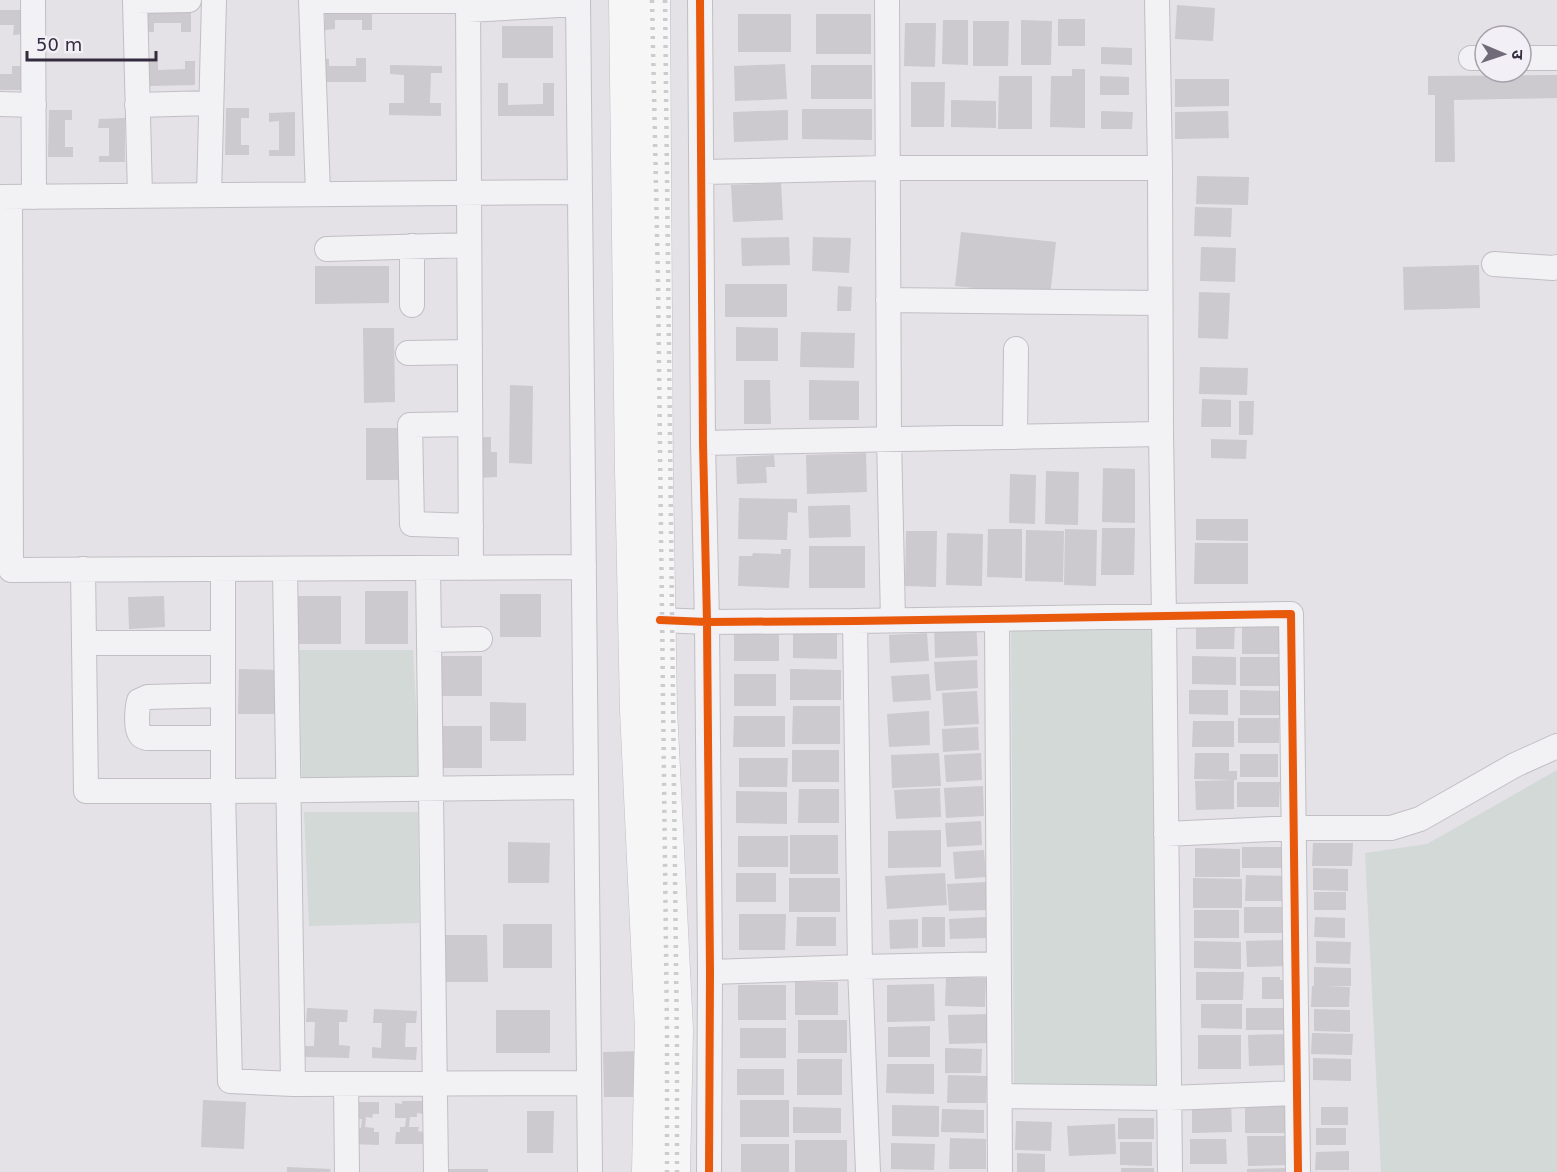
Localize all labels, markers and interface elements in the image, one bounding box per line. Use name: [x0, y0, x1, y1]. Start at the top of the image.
scale bar: [27, 24, 156, 62]
north arrow: [1473, 24, 1533, 84]
text: 50 m: [36, 34, 82, 55]
text: उ: [1508, 49, 1527, 60]

